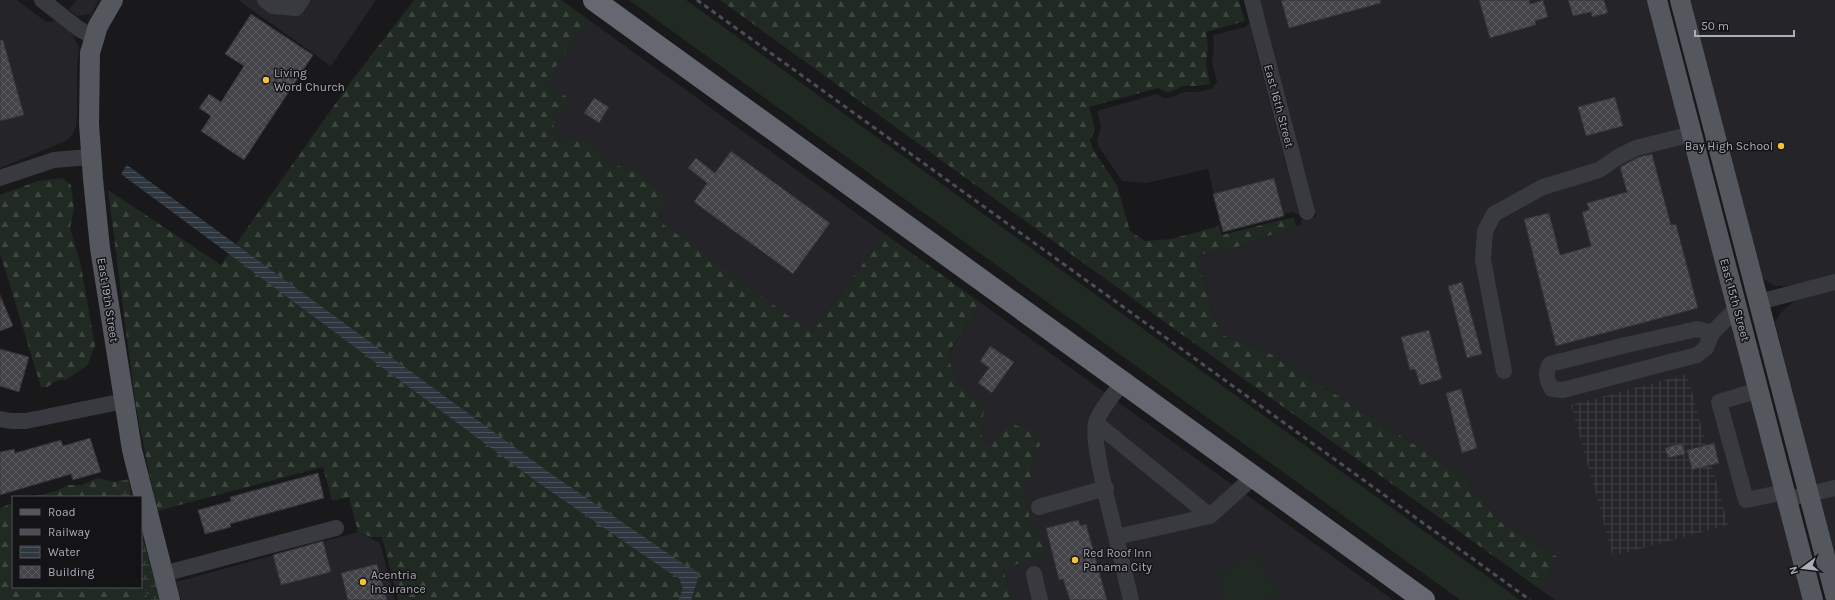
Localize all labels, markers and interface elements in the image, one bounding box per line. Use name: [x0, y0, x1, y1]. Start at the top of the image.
scale bar: [1695, 12, 1794, 38]
text: 50 m: [1701, 19, 1729, 33]
street label: East 16th Street: [1261, 63, 1297, 150]
place label: Living Word Church: [274, 66, 345, 94]
marker: Living Word Church: [261, 75, 271, 85]
place label: Bay High School: [1685, 139, 1773, 153]
marker: Bay High School: [1776, 141, 1786, 151]
street label: East 19th Street: [94, 257, 122, 344]
street label: East 15th Street: [1717, 257, 1753, 343]
legend: [12, 496, 142, 588]
text: Road: [48, 505, 76, 519]
text: Railway: [48, 525, 90, 539]
text: Water: [48, 545, 81, 559]
place label: Red Roof Inn Panama City: [1083, 546, 1152, 574]
north arrow: [1783, 548, 1823, 588]
marker: Red Roof Inn Panama City: [1070, 555, 1080, 565]
text: Building: [48, 565, 95, 579]
text: N: [1787, 565, 1801, 576]
place label: Acentria Insurance: [371, 568, 426, 596]
marker: Acentria Insurance: [358, 577, 368, 587]

